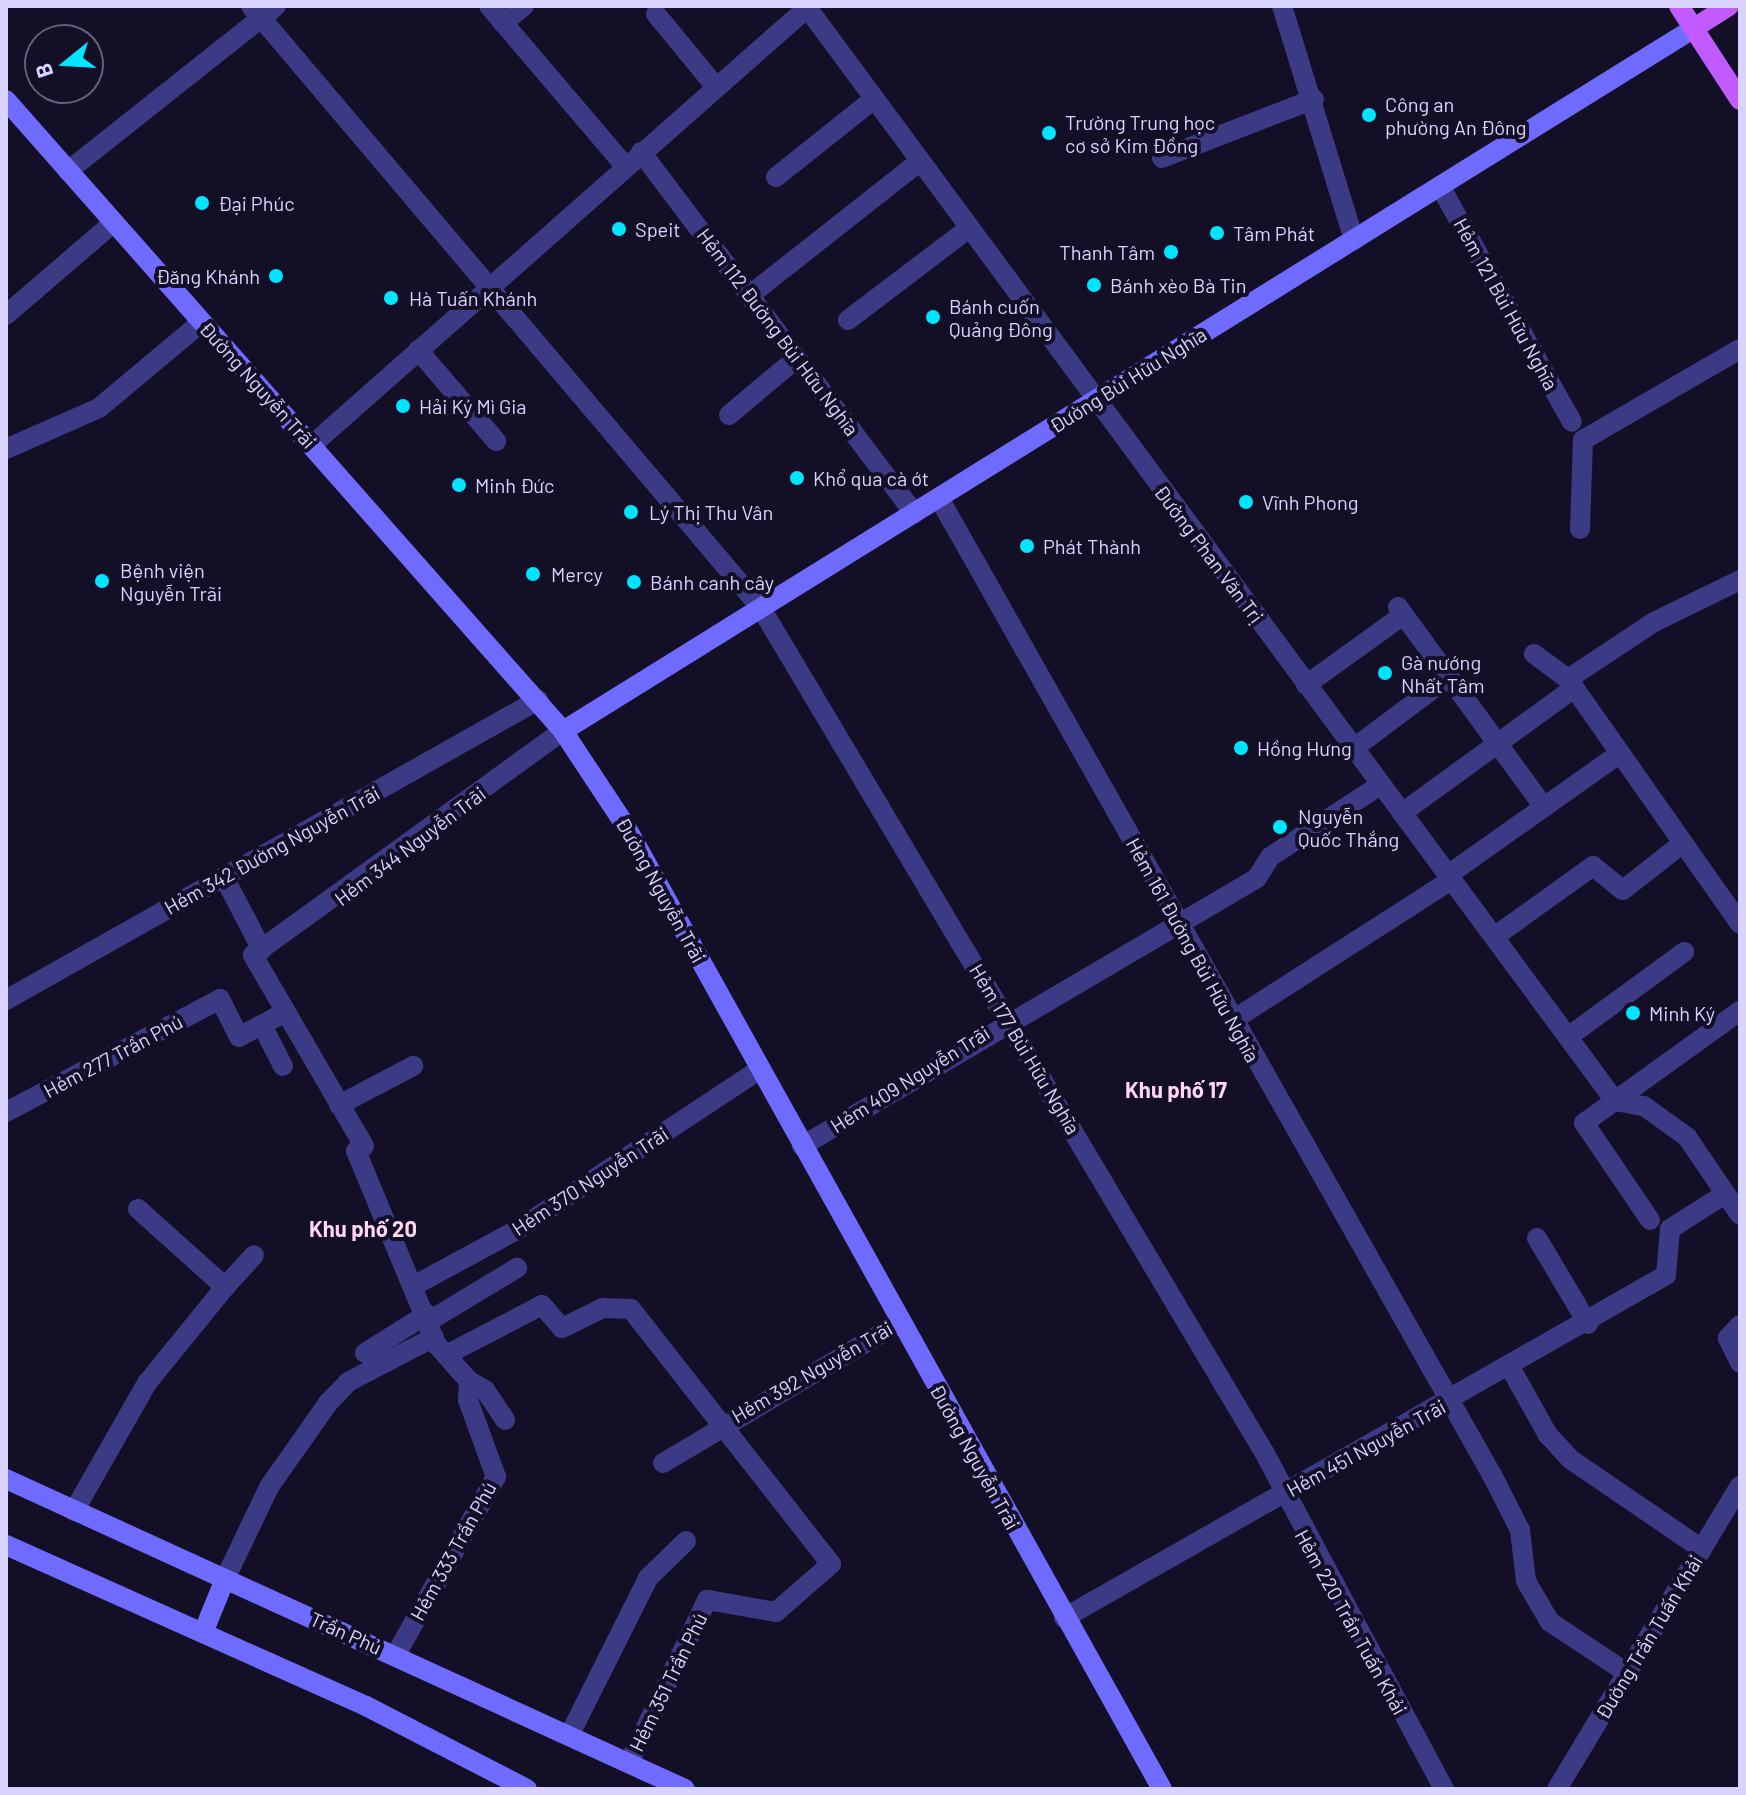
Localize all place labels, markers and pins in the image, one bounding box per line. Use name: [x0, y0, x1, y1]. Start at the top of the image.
place label: Công an phường An Đông: [1385, 92, 1527, 139]
marker: Công an phường An Đông: [1360, 106, 1378, 124]
place label: Trường Trung học cơ sở Kim Đồng: [1065, 110, 1215, 157]
marker: Trường Trung học cơ sở Kim Đồng: [1040, 124, 1058, 142]
place label: Đại Phúc: [218, 191, 295, 215]
marker: Đại Phúc: [193, 194, 211, 212]
place label: Speit: [635, 217, 681, 241]
marker: Speit: [610, 220, 628, 238]
place label: Tâm Phát: [1233, 221, 1315, 245]
marker: Tâm Phát: [1208, 224, 1226, 242]
place label: Thanh Tâm: [1059, 240, 1155, 264]
marker: Thanh Tâm: [1162, 243, 1180, 261]
place label: Đăng Khánh: [156, 264, 260, 288]
marker: Đăng Khánh: [267, 267, 285, 285]
place label: Bánh xèo Bà Tin: [1110, 273, 1246, 297]
marker: Bánh xèo Bà Tin: [1085, 276, 1103, 294]
place label: Hà Tuấn Khánh: [409, 286, 537, 310]
marker: Hà Tuấn Khánh: [380, 287, 402, 309]
place label: Bánh cuốn Quảng Đông: [949, 294, 1053, 341]
marker: Bánh cuốn Quảng Đông: [924, 308, 942, 326]
place label: Hải Ký Mì Gia: [419, 394, 527, 418]
marker: Hải Ký Mì Gia: [394, 397, 412, 415]
place label: Khổ qua cà ớt: [813, 466, 929, 490]
marker: Khổ qua cà ớt: [788, 469, 806, 487]
place label: Minh Đức: [475, 473, 554, 497]
marker: Minh Đức: [450, 476, 468, 494]
place label: Vĩnh Phong: [1262, 490, 1358, 514]
marker: Vĩnh Phong: [1237, 493, 1255, 511]
place label: Lý Thị Thu Vân: [649, 500, 773, 524]
marker: Lý Thị Thu Vân: [620, 501, 642, 523]
place label: Phát Thành: [1043, 534, 1141, 558]
marker: Phát Thành: [1018, 537, 1036, 555]
place label: Bệnh viện Nguyễn Trãi: [120, 558, 222, 605]
place label: Mercy: [551, 562, 603, 586]
marker: Mercy: [522, 563, 544, 585]
marker: Bệnh viện Nguyễn Trãi: [91, 570, 113, 592]
place label: Bánh canh cây: [650, 570, 774, 594]
marker: Bánh canh cây: [625, 573, 643, 591]
place label: Gà nướng Nhất Tâm: [1401, 650, 1485, 697]
marker: Gà nướng Nhất Tâm: [1376, 664, 1394, 682]
place label: Hồng Hưng: [1257, 736, 1352, 760]
marker: Hồng Hưng: [1232, 739, 1250, 757]
place label: Nguyễn Quốc Thắng: [1298, 804, 1399, 851]
marker: Nguyễn Quốc Thắng: [1269, 816, 1291, 838]
place label: Minh Ký: [1649, 1001, 1715, 1025]
marker: Minh Ký: [1624, 1004, 1642, 1022]

